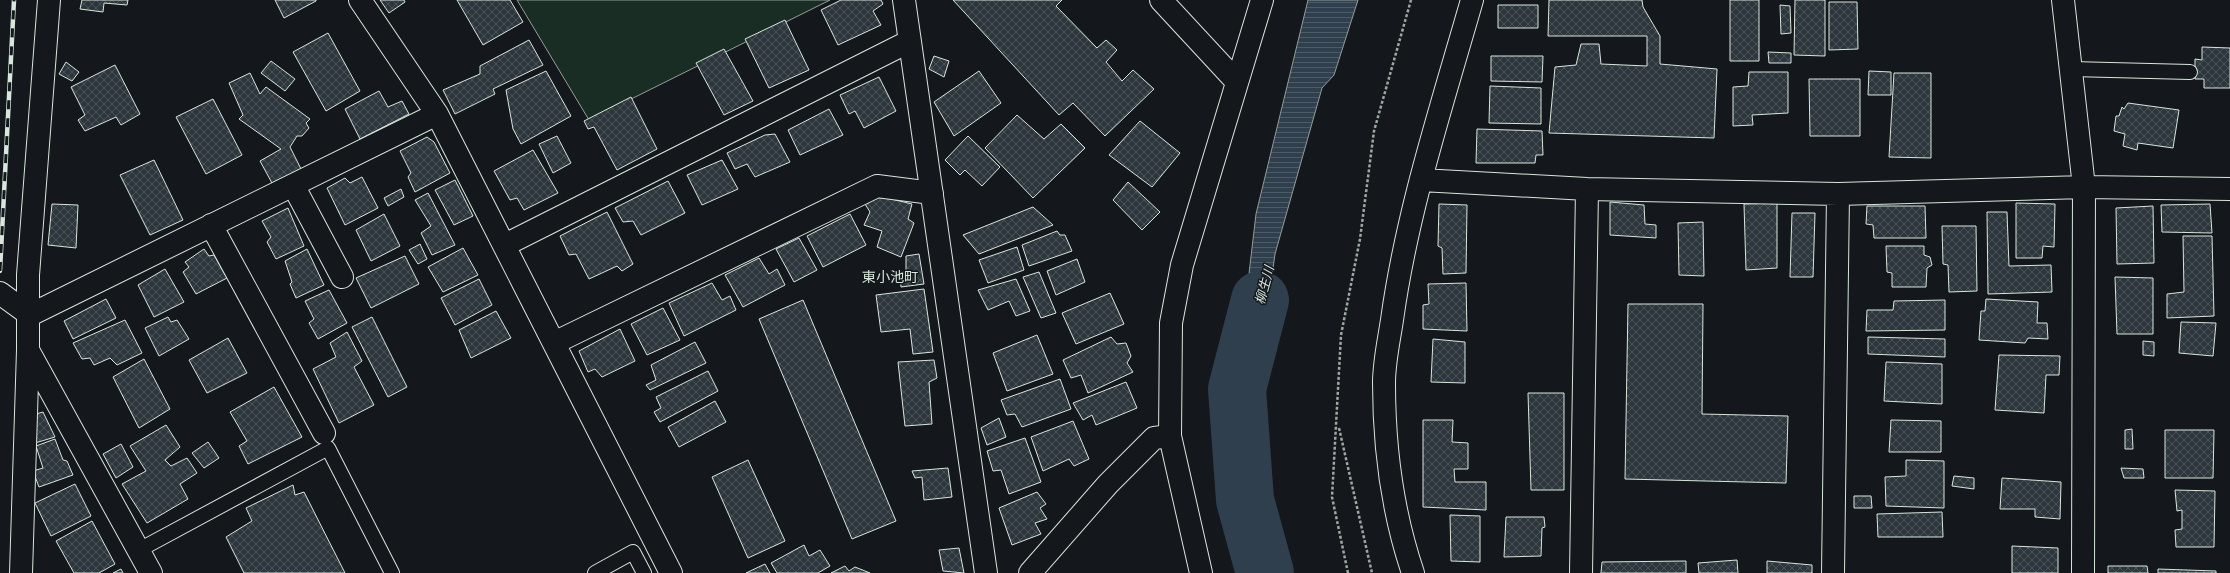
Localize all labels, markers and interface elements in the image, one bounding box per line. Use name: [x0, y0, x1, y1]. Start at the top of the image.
water label: 柳生川: [1251, 262, 1277, 306]
district label: 東小池町: [862, 268, 918, 285]

